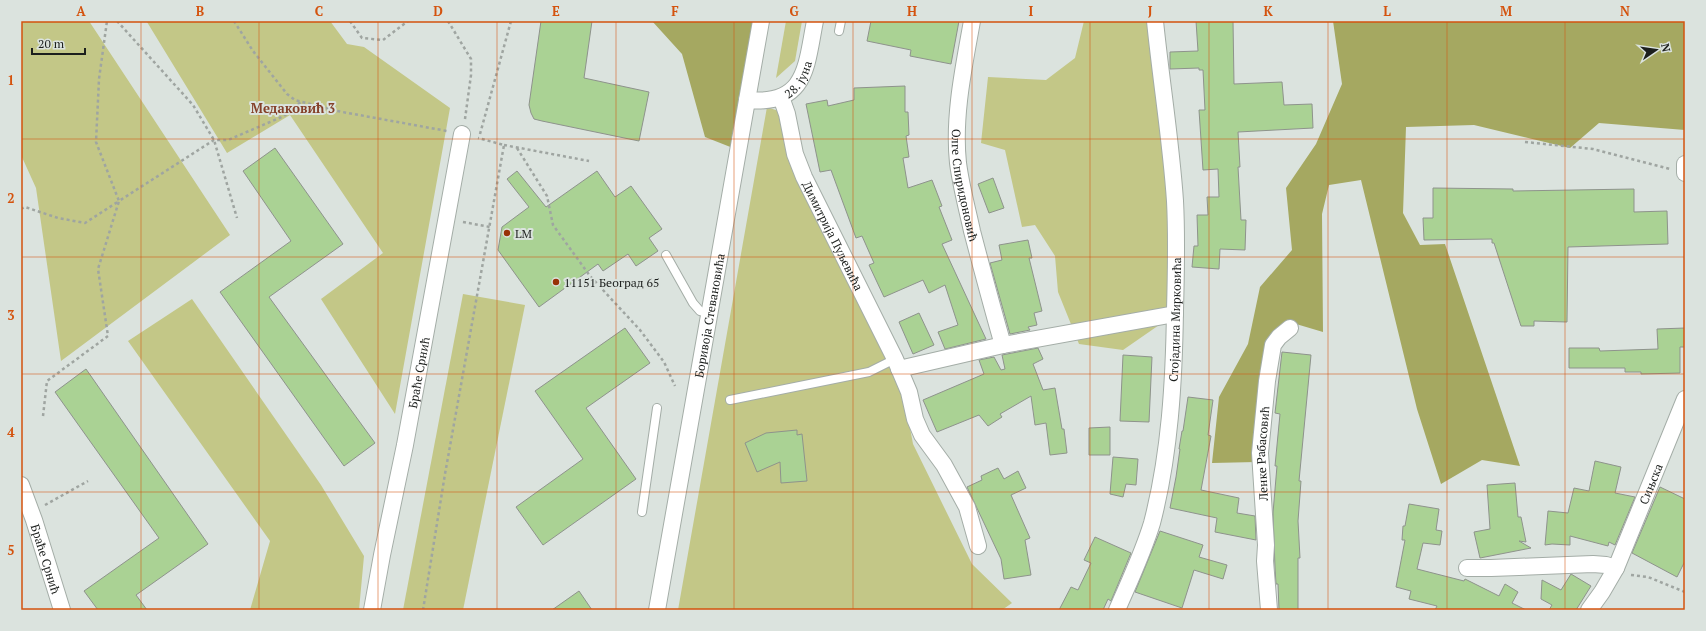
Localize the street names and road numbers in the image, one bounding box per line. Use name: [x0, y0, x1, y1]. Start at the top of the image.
street label: 28. јуна: [781, 59, 814, 101]
street label: Олге Спиридоновић: [949, 129, 982, 243]
street label: Димитрија Пуљевића: [800, 178, 867, 293]
street label: Боривоја Стевановића: [691, 252, 727, 379]
street label: Стојадина Мирковића: [1165, 257, 1184, 382]
street label: Браће Срнић: [404, 336, 432, 409]
street label: Ленке Рабасовић: [1252, 405, 1272, 502]
street label: Сињска: [1635, 461, 1665, 506]
street label: Браће Срнић: [28, 522, 64, 596]

